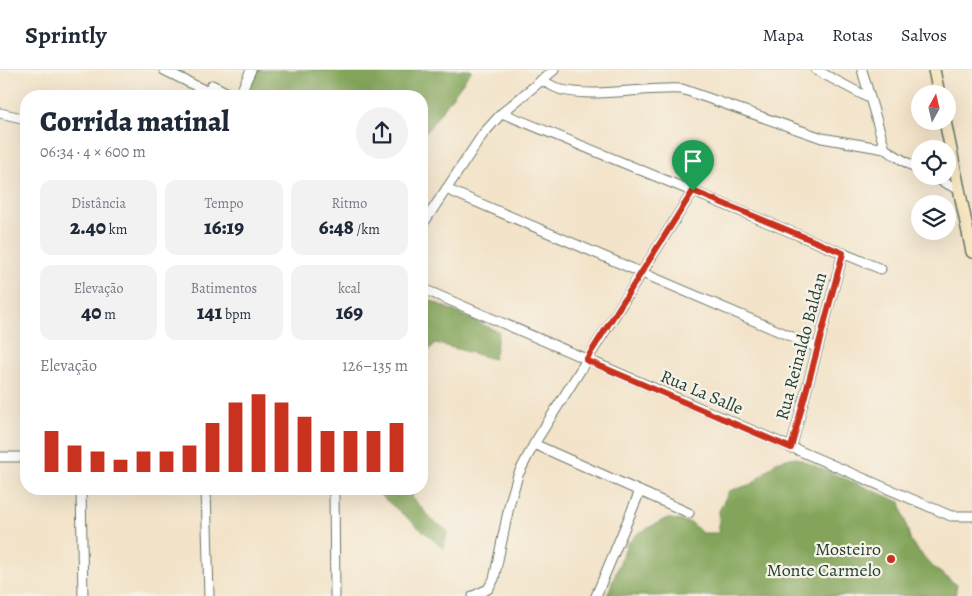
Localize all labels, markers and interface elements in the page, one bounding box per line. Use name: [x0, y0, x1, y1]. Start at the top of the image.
text: Sprintly: [25, 19, 107, 51]
text: Mapa: [763, 23, 804, 47]
text: Rotas: [832, 23, 873, 47]
text: Salvos: [901, 23, 947, 47]
north arrow: [911, 85, 956, 130]
map controls: [911, 85, 956, 240]
text: Corrida matinal: [40, 103, 229, 141]
button: share: [356, 107, 408, 159]
pin: [672, 140, 714, 191]
button: locate: [911, 140, 956, 185]
text: 06:34 · 4 × 600 m: [40, 141, 146, 163]
icon: arrive: [679, 147, 707, 175]
text: Distância: [71, 194, 126, 213]
text: Tempo: [204, 194, 244, 213]
text: Ritmo: [332, 194, 367, 213]
button: layers: [911, 195, 956, 240]
text: 2.40: [70, 213, 106, 241]
text: 16:19: [204, 213, 244, 241]
text: 6:48: [319, 213, 354, 241]
text: km: [106, 220, 127, 239]
text: /km: [354, 220, 380, 239]
street label: Rua Reinaldo Baldan: [770, 269, 832, 423]
text: Elevação: [74, 279, 124, 298]
text: Batimentos: [191, 279, 257, 298]
text: kcal: [338, 279, 361, 298]
text: 40: [81, 298, 102, 326]
text: 141: [197, 298, 222, 326]
text: 169: [336, 298, 363, 326]
text: m: [102, 305, 116, 324]
text: bpm: [222, 305, 251, 324]
text: Elevação: [40, 355, 97, 377]
text: 126–135 m: [342, 355, 408, 377]
street label: Rua La Salle: [657, 364, 747, 420]
place label: Mosteiro Monte Carmelo: [767, 537, 881, 582]
marker: Mosteiro Monte Carmelo: [885, 553, 897, 565]

